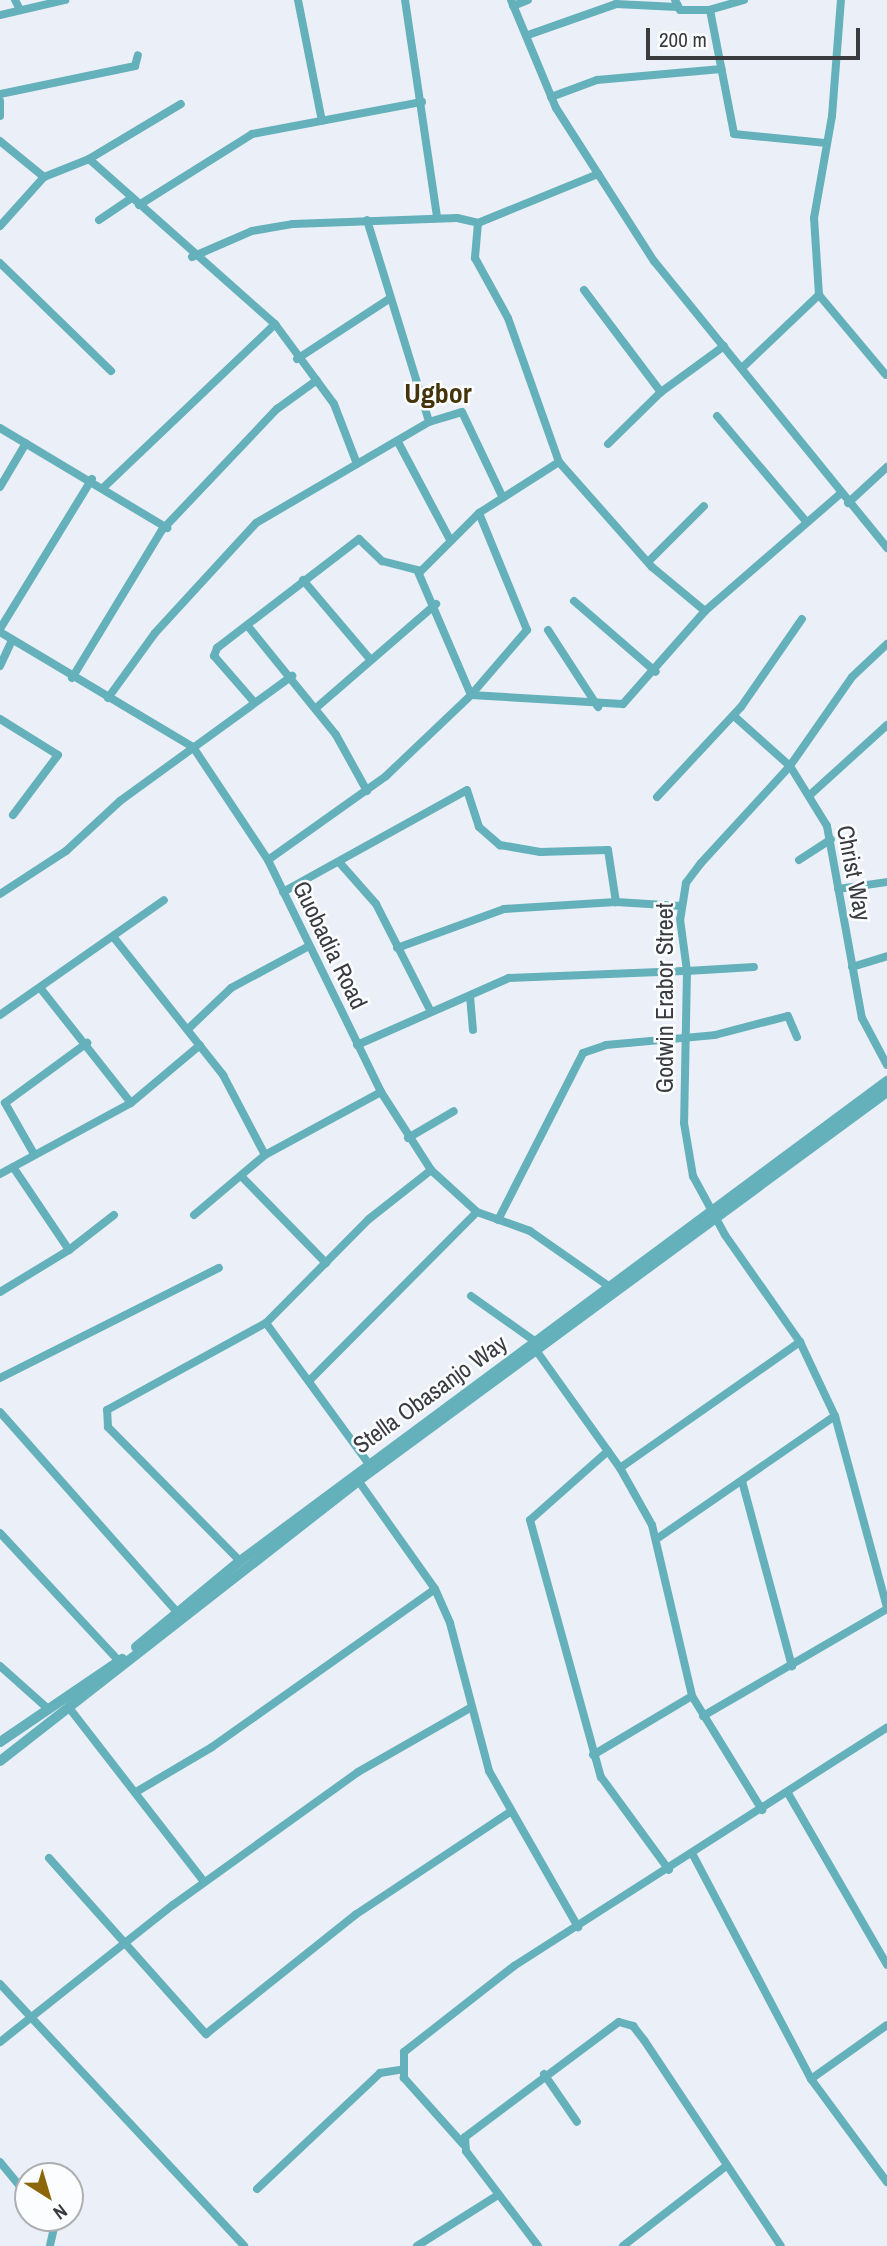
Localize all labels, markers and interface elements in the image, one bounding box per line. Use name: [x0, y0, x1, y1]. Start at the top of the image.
scale bar: [649, 14, 862, 58]
text: 200 m: [659, 25, 707, 54]
district label: Ugbor: [404, 376, 472, 410]
street label: Christ Way: [831, 823, 877, 923]
street label: Guobadia Road: [287, 876, 373, 1014]
street label: Godwin Erabor Street: [651, 903, 679, 1093]
street label: Stella Obasanjo Way: [347, 1329, 513, 1459]
north arrow: [14, 2162, 84, 2232]
text: N: [48, 2198, 73, 2226]

